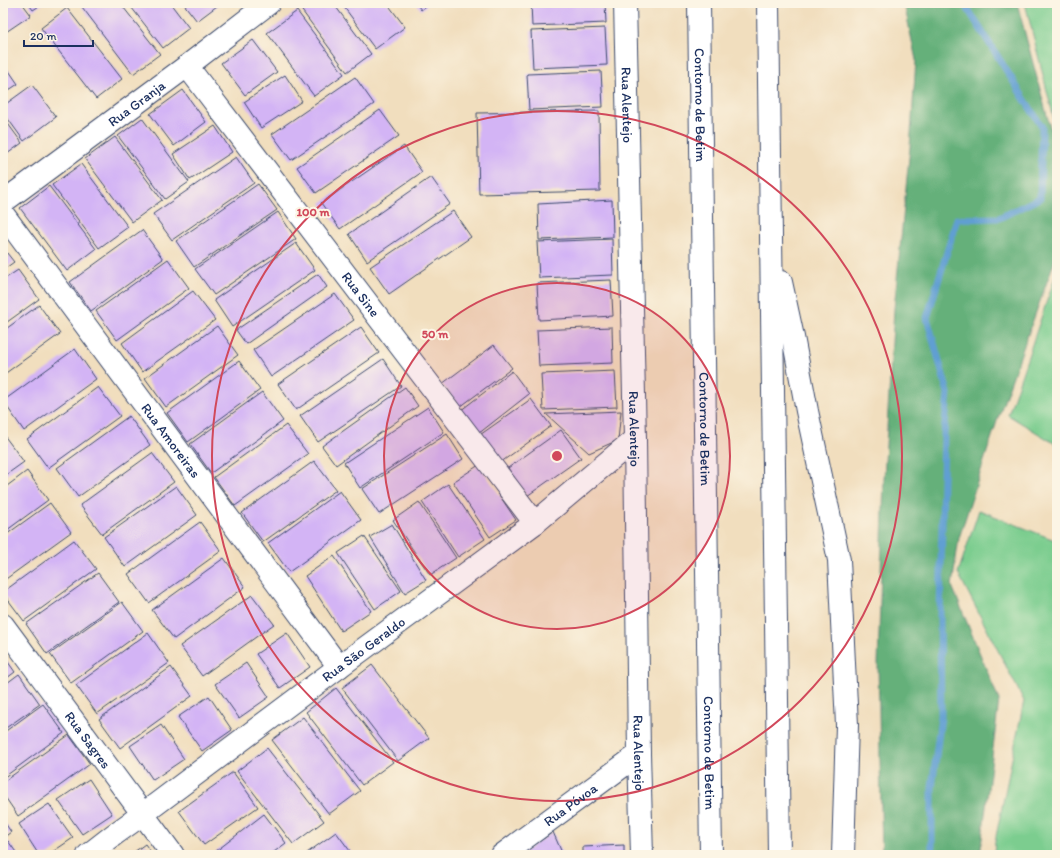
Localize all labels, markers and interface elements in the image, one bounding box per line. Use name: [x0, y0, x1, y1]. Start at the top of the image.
scale bar: [24, 22, 93, 48]
text: 20 m: [30, 29, 57, 43]
street label: Contorno de Betim: [691, 48, 709, 162]
street label: Rua Alentejo: [617, 67, 636, 143]
street label: Rua Granja: [105, 77, 169, 130]
text: 100 m: [296, 205, 330, 219]
street label: Rua Sine: [338, 269, 383, 321]
text: 50 m: [422, 327, 449, 341]
street label: Contorno de Betim: [695, 372, 714, 486]
street label: Rua Alentejo: [625, 391, 643, 467]
street label: Rua Amoreiras: [137, 400, 204, 482]
centre of rings: [550, 449, 564, 463]
street label: Rua São Geraldo: [319, 613, 409, 686]
street label: Contorno de Betim: [700, 696, 718, 810]
street label: Rua Sagres: [61, 708, 114, 772]
street label: Rua Alentejo: [630, 715, 648, 791]
street label: Rua Póvoa: [541, 779, 601, 830]

